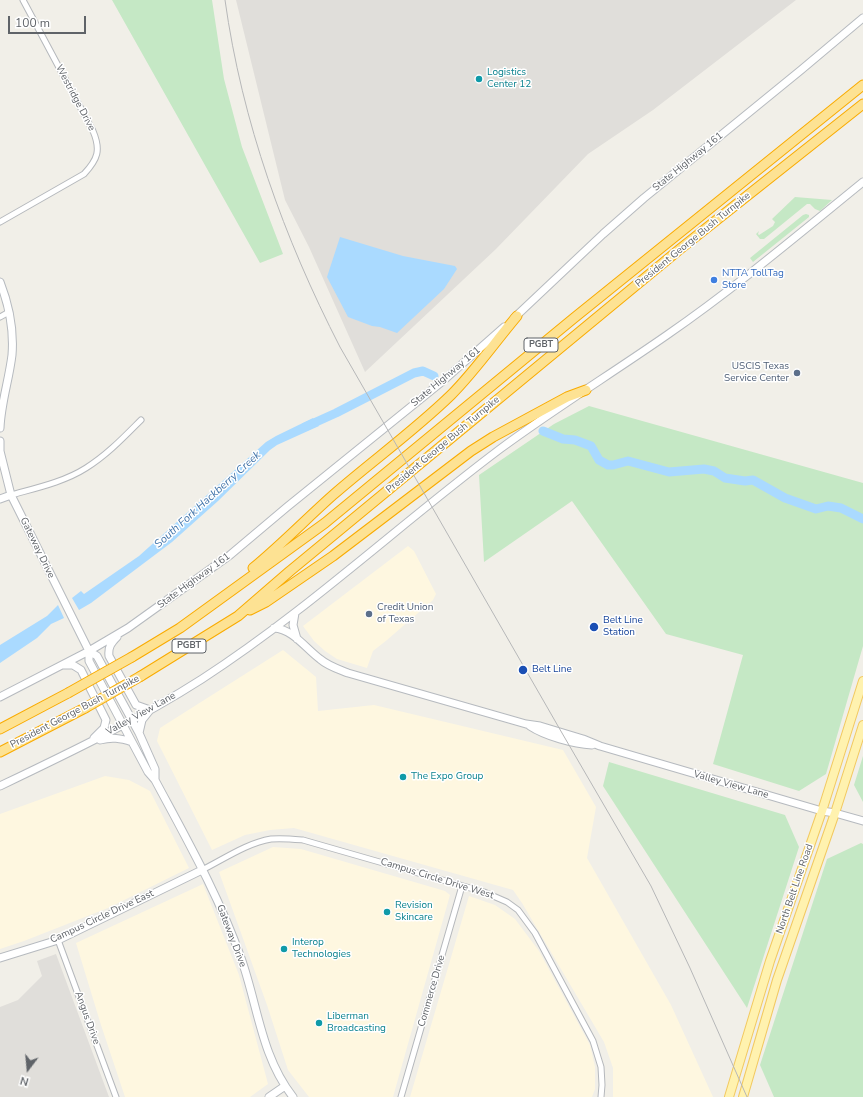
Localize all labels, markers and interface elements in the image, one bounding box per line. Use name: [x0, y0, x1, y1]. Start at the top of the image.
scale bar: [10, 8, 88, 34]
text: 100 m: [15, 15, 50, 31]
street label: Westridge Drive: [53, 63, 97, 133]
place label: Logistics Center 12: [487, 67, 531, 90]
marker: Logistics Center 12: [474, 74, 484, 84]
street label: State Highway 161: [650, 130, 726, 194]
street label: President George Bush Turnpike: [633, 190, 753, 290]
place label: NTTA TollTag Store: [722, 268, 784, 292]
marker: NTTA TollTag Store: [709, 275, 719, 285]
road number: PGBT: [524, 338, 558, 352]
street label: State Highway 161: [409, 344, 483, 410]
place label: USCIS Texas Service Center: [724, 361, 789, 384]
marker: USCIS Texas Service Center: [792, 368, 802, 378]
street label: President George Bush Turnpike: [384, 394, 502, 496]
water label: South Fork Hackberry Creek: [152, 449, 264, 551]
street label: Gateway Drive: [17, 516, 57, 580]
street label: State Highway 161: [155, 551, 233, 611]
place label: Credit Union of Texas: [377, 602, 433, 626]
marker: Credit Union of Texas: [364, 609, 374, 619]
place label: Belt Line Station: [603, 615, 643, 638]
marker: Belt Line Station: [588, 621, 600, 633]
road number: PGBT: [172, 639, 206, 653]
marker: Belt Line: [517, 664, 529, 676]
place label: Belt Line: [532, 664, 572, 676]
street label: President George Bush Turnpike: [8, 673, 142, 751]
street label: Valley View Lane: [104, 690, 178, 738]
street label: Valley View Lane: [692, 769, 770, 801]
place label: The Expo Group: [411, 771, 483, 783]
marker: The Expo Group: [398, 772, 408, 782]
street label: North Belt Line Road: [774, 843, 816, 935]
street label: Campus Circle Drive West: [379, 856, 495, 902]
street label: Campus Circle Drive East: [48, 888, 156, 946]
place label: Revision Skincare: [395, 900, 433, 924]
street label: Gateway Drive: [214, 903, 248, 969]
marker: Revision Skincare: [382, 907, 392, 917]
place label: Interop Technologies: [292, 937, 351, 960]
marker: Interop Technologies: [279, 944, 289, 954]
street label: Commerce Drive: [416, 954, 448, 1028]
street label: Angus Drive: [72, 990, 102, 1046]
place label: Liberman Broadcasting: [327, 1011, 386, 1034]
marker: Liberman Broadcasting: [314, 1018, 324, 1028]
north arrow: [8, 1049, 48, 1089]
text: N: [19, 1073, 31, 1089]

